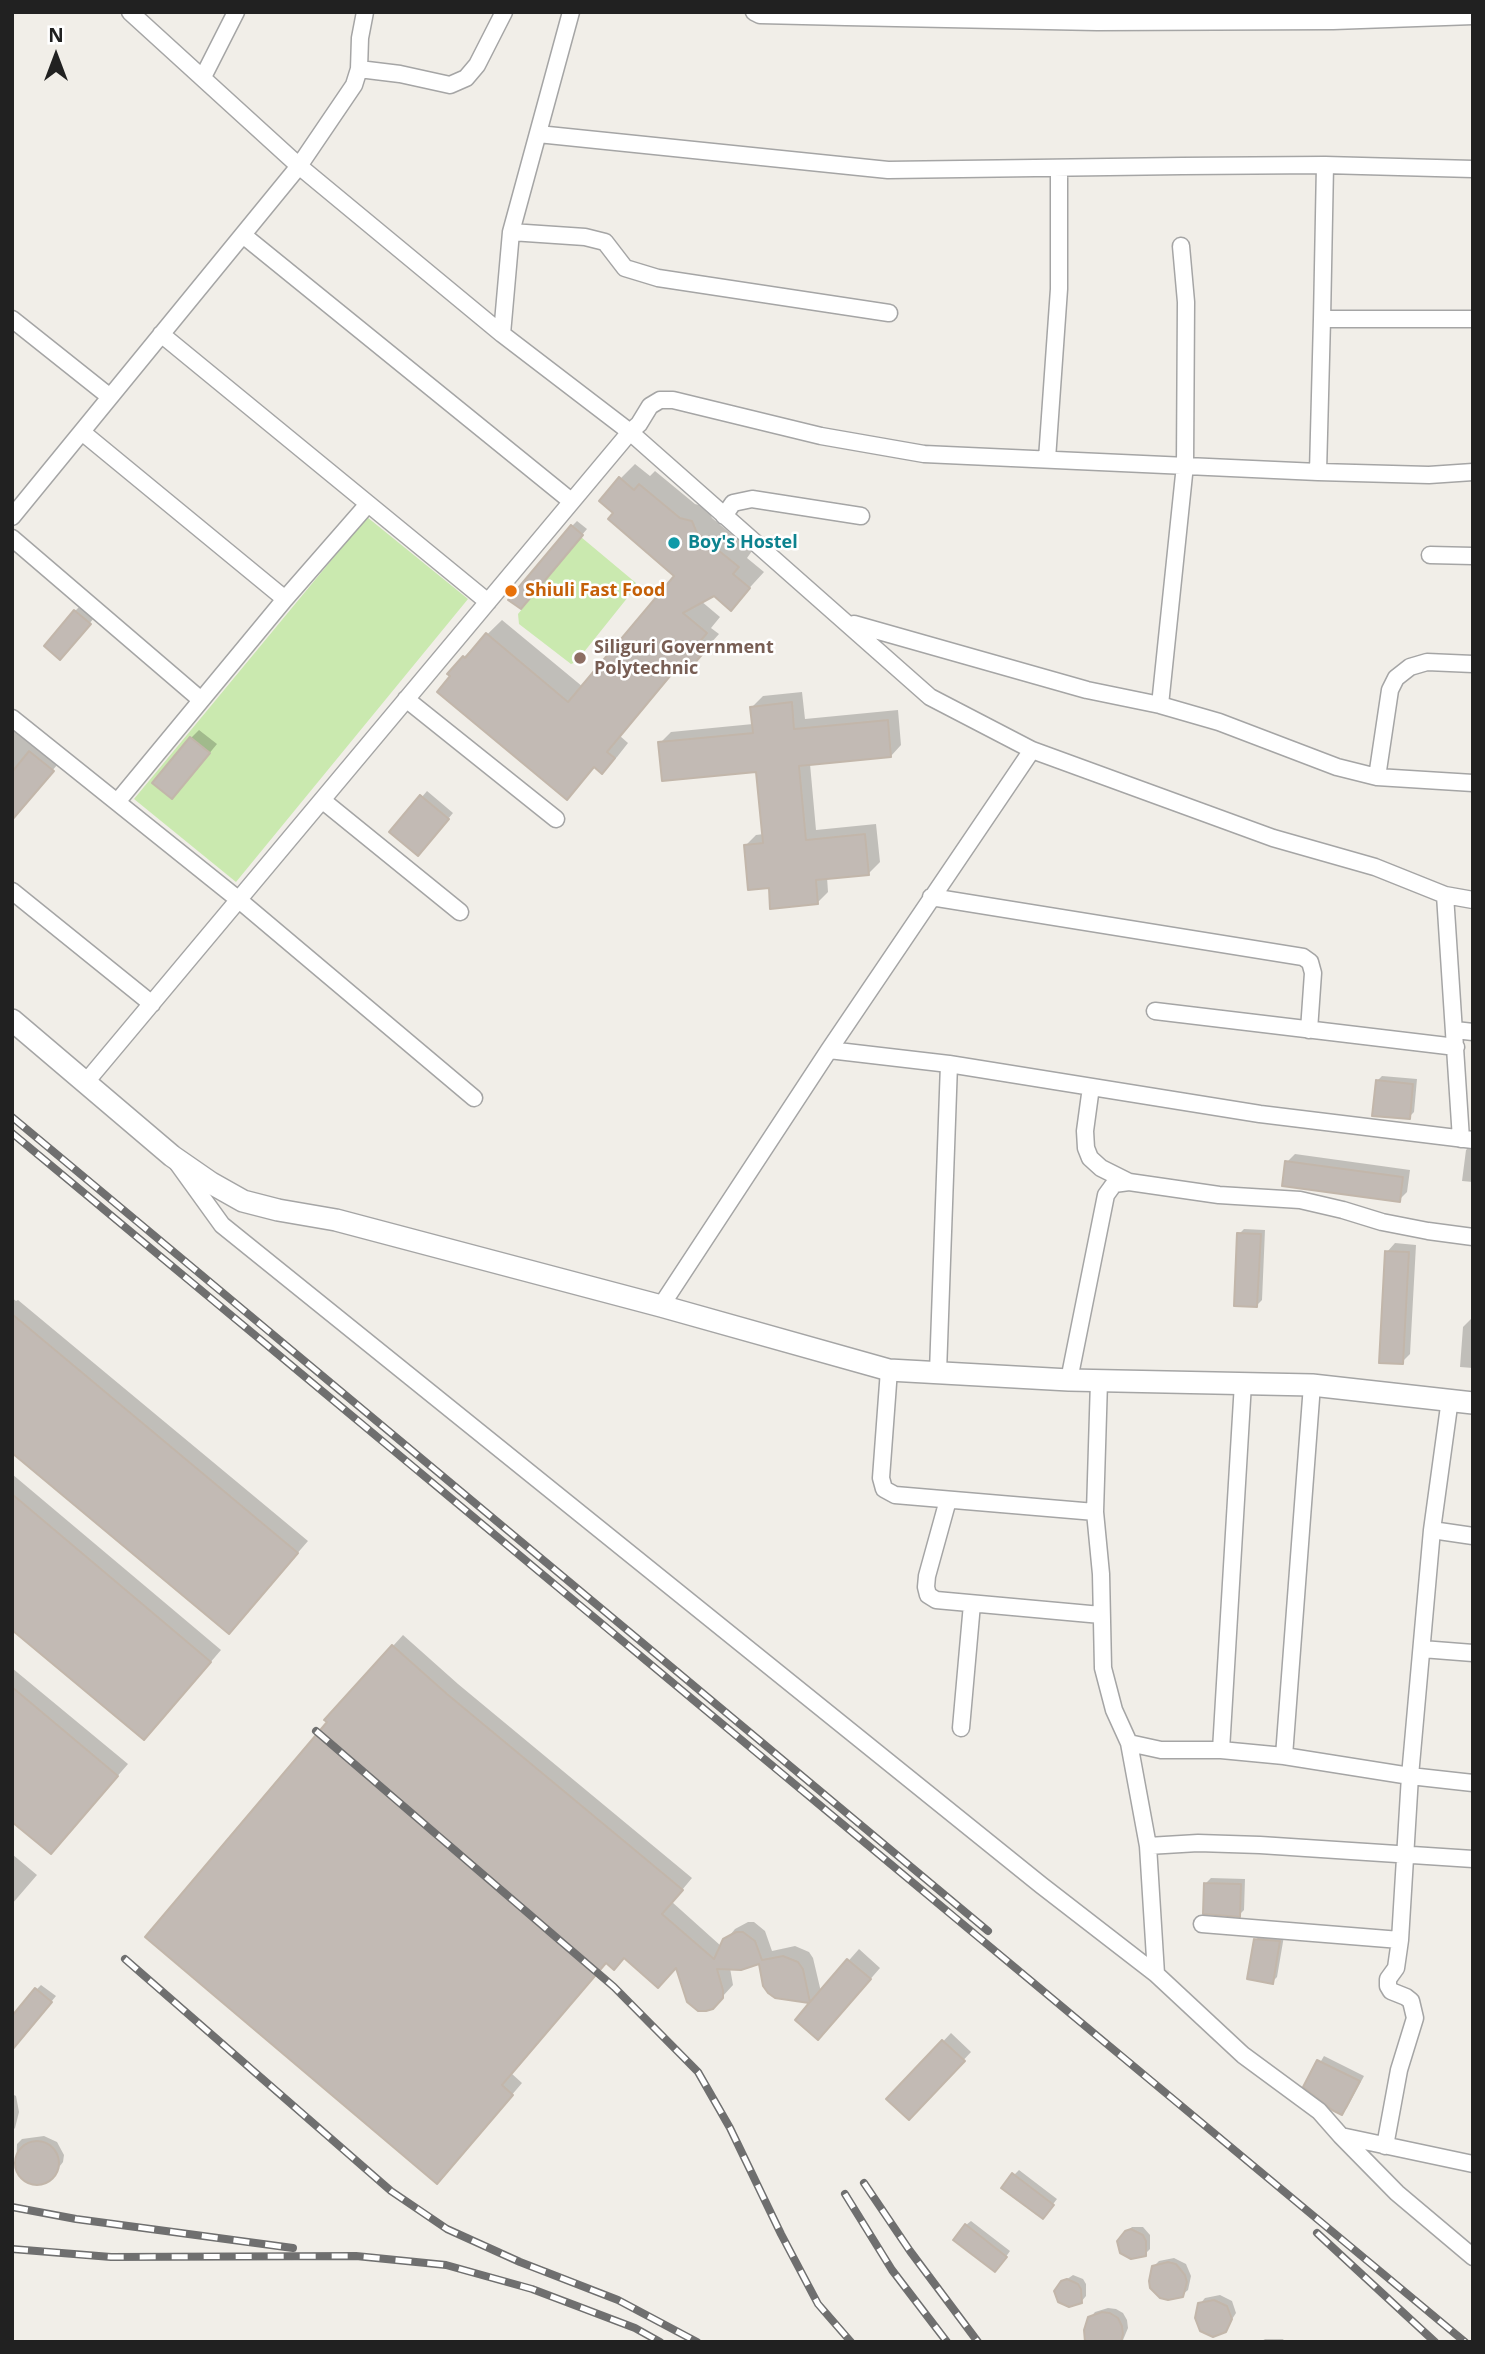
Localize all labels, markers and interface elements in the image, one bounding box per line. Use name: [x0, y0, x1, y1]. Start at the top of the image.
north arrow: [21, 21, 91, 91]
text: N: [48, 22, 64, 48]
place label: Boy's Hostel: [688, 532, 798, 554]
marker: Boy's Hostel: [666, 535, 682, 551]
place label: Shiuli Fast Food: [525, 580, 665, 602]
marker: Shiuli Fast Food: [503, 583, 519, 599]
place label: Siliguri Government Polytechnic: [594, 637, 774, 680]
marker: Siliguri Government Polytechnic: [572, 650, 588, 666]

